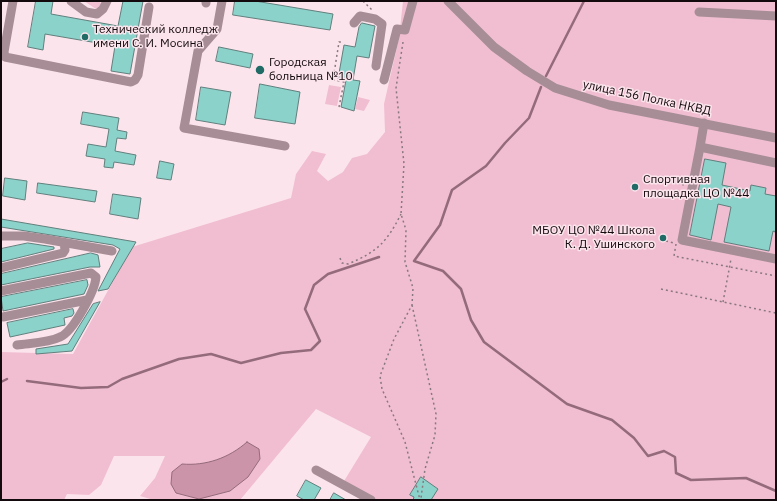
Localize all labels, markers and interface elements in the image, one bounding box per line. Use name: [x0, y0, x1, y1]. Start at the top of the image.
place label: Технический колледж имени С. И. Мосина: [93, 23, 218, 51]
marker: Технический колледж имени С. И. Мосина: [80, 32, 90, 42]
place label: Городская больница №10: [269, 56, 353, 84]
marker: Городская больница №10: [254, 64, 266, 76]
street label: улица 156 Полка НКВД: [581, 77, 713, 119]
place label: Спортивная площадка ЦО №44: [643, 173, 749, 201]
marker: Спортивная площадка ЦО №44: [630, 182, 640, 192]
place label: МБОУ ЦО №44 Школа К. Д. Ушинского: [532, 224, 655, 252]
marker: МБОУ ЦО №44 Школа К. Д. Ушинского: [658, 233, 668, 243]

